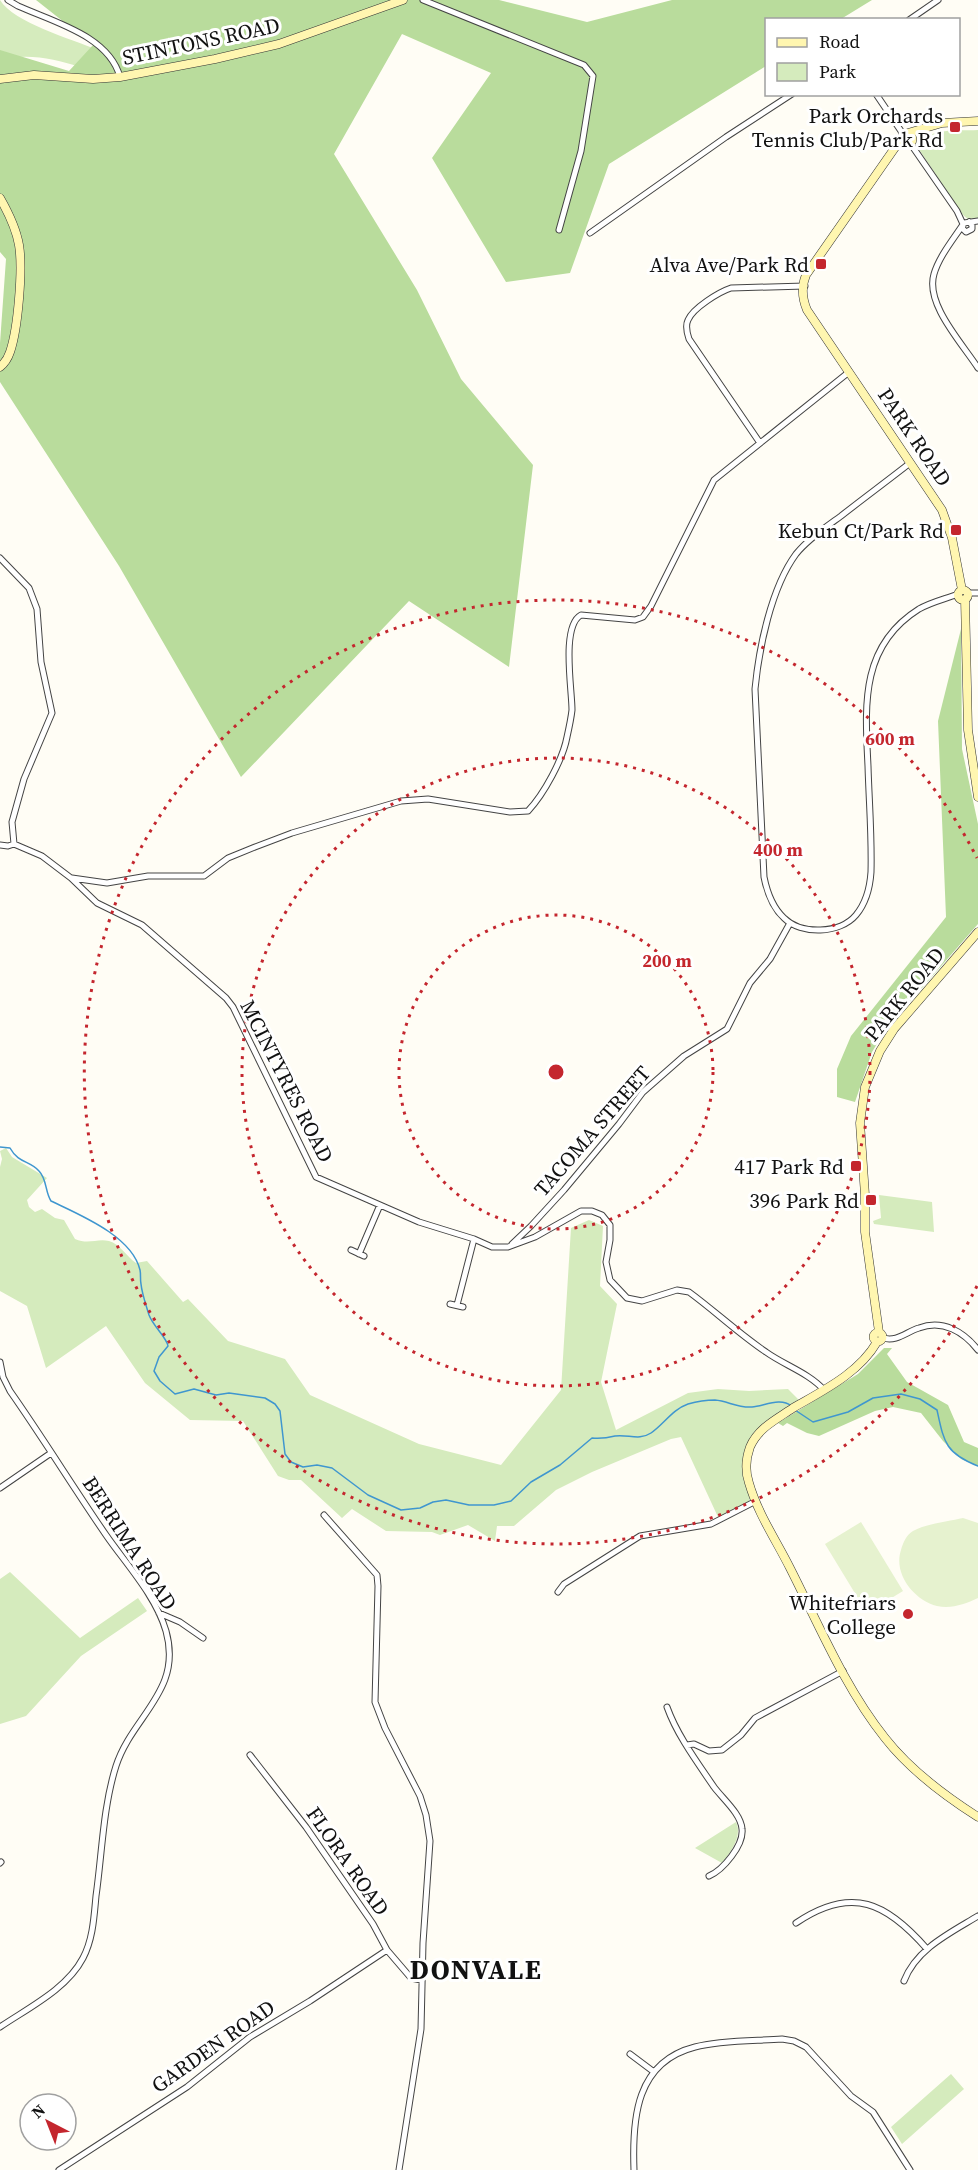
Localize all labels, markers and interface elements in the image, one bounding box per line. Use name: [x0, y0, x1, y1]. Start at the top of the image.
street label: STINTONS ROAD: [120, 10, 282, 72]
legend: [765, 18, 960, 96]
text: Road: [819, 29, 860, 54]
text: Park: [819, 59, 856, 84]
place label: Park Orchards Tennis Club/Park Rd: [752, 101, 943, 154]
marker: Park Orchards Tennis Club/Park Rd: [948, 120, 962, 134]
place label: Alva Ave/Park Rd: [650, 250, 809, 279]
marker: Alva Ave/Park Rd: [814, 257, 828, 271]
street label: PARK ROAD: [871, 382, 959, 492]
place label: Kebun Ct/Park Rd: [778, 516, 944, 545]
marker: Kebun Ct/Park Rd: [949, 523, 963, 537]
text: 600 m: [865, 726, 915, 751]
text: 400 m: [753, 837, 803, 862]
street label: PARK ROAD: [857, 941, 951, 1047]
text: 200 m: [642, 948, 692, 973]
street label: MCINTYRES ROAD: [233, 995, 341, 1167]
street label: TACOMA STREET: [527, 1059, 657, 1203]
centre of rings: [546, 1062, 566, 1082]
place label: 417 Park Rd: [734, 1152, 844, 1181]
marker: 417 Park Rd: [849, 1159, 863, 1173]
place label: 396 Park Rd: [749, 1186, 859, 1215]
marker: 396 Park Rd: [864, 1193, 878, 1207]
street label: BERRIMA ROAD: [76, 1470, 184, 1616]
place label: Whitefriars College: [789, 1588, 896, 1641]
marker: Whitefriars College: [901, 1607, 915, 1621]
street label: FLORA ROAD: [300, 1801, 396, 1921]
district label: DONVALE: [410, 1951, 542, 1988]
street label: GARDEN ROAD: [145, 1993, 281, 2099]
north arrow: [18, 2092, 78, 2152]
text: N: [26, 2099, 50, 2123]

